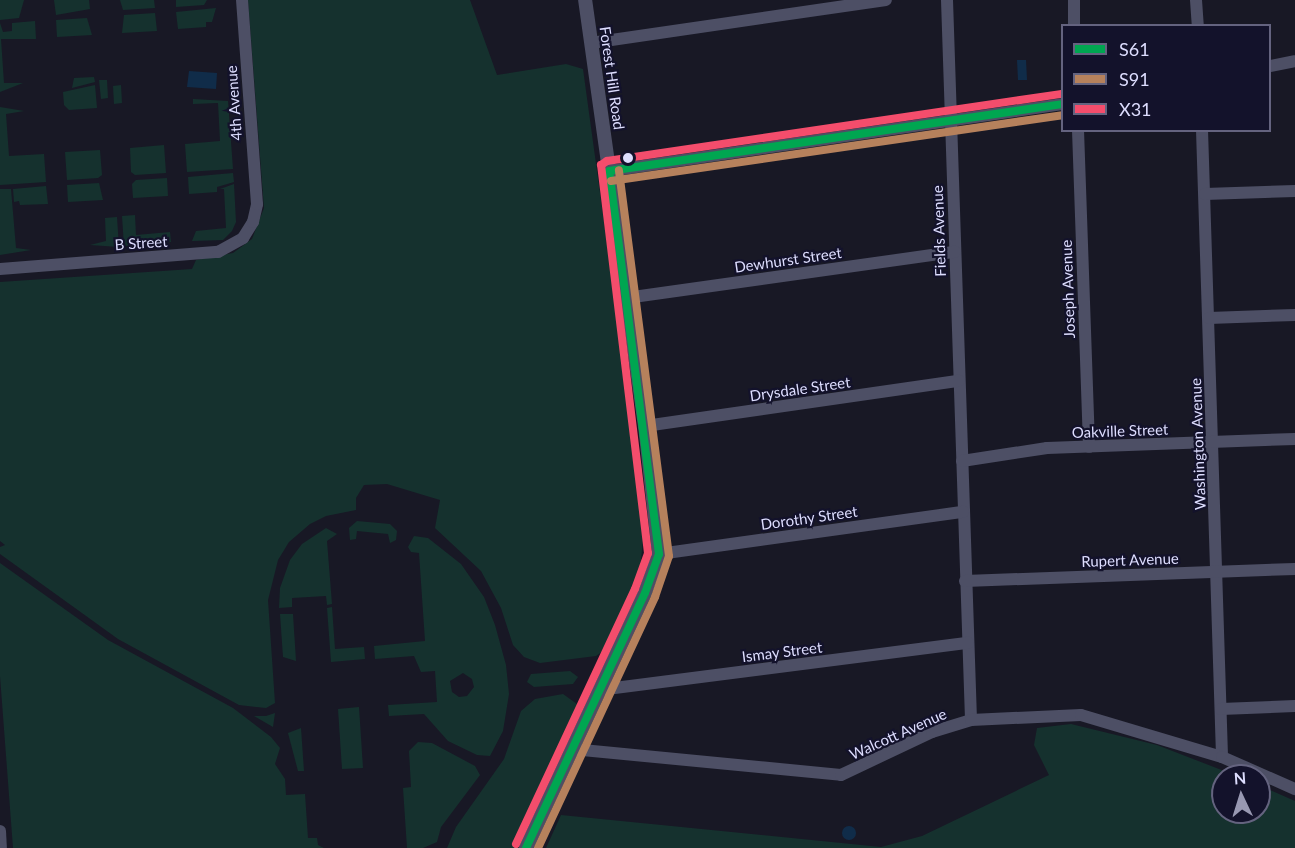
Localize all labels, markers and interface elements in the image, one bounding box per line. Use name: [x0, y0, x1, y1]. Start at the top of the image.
legend: [1061, 24, 1271, 132]
street label: Forest Hill Road: [596, 25, 628, 131]
text: S61: [1119, 38, 1150, 60]
street label: 4th Avenue: [222, 64, 246, 142]
text: S91: [1119, 68, 1150, 90]
text: X31: [1119, 98, 1152, 120]
unlabelled marker: [622, 152, 634, 164]
street label: Fields Avenue: [928, 185, 950, 277]
street label: B Street: [114, 232, 168, 254]
street label: Joseph Avenue: [1057, 239, 1079, 339]
street label: Dewhurst Street: [733, 244, 843, 276]
street label: Drysdale Street: [749, 373, 851, 405]
street label: Washington Avenue: [1187, 377, 1209, 511]
street label: Oakville Street: [1071, 420, 1169, 442]
street label: Dorothy Street: [759, 502, 859, 534]
street label: Rupert Avenue: [1081, 549, 1179, 571]
street label: Ismay Street: [741, 638, 823, 666]
street label: Walcott Avenue: [846, 704, 950, 764]
north arrow: [1211, 764, 1271, 824]
text: N: [1233, 768, 1247, 787]

